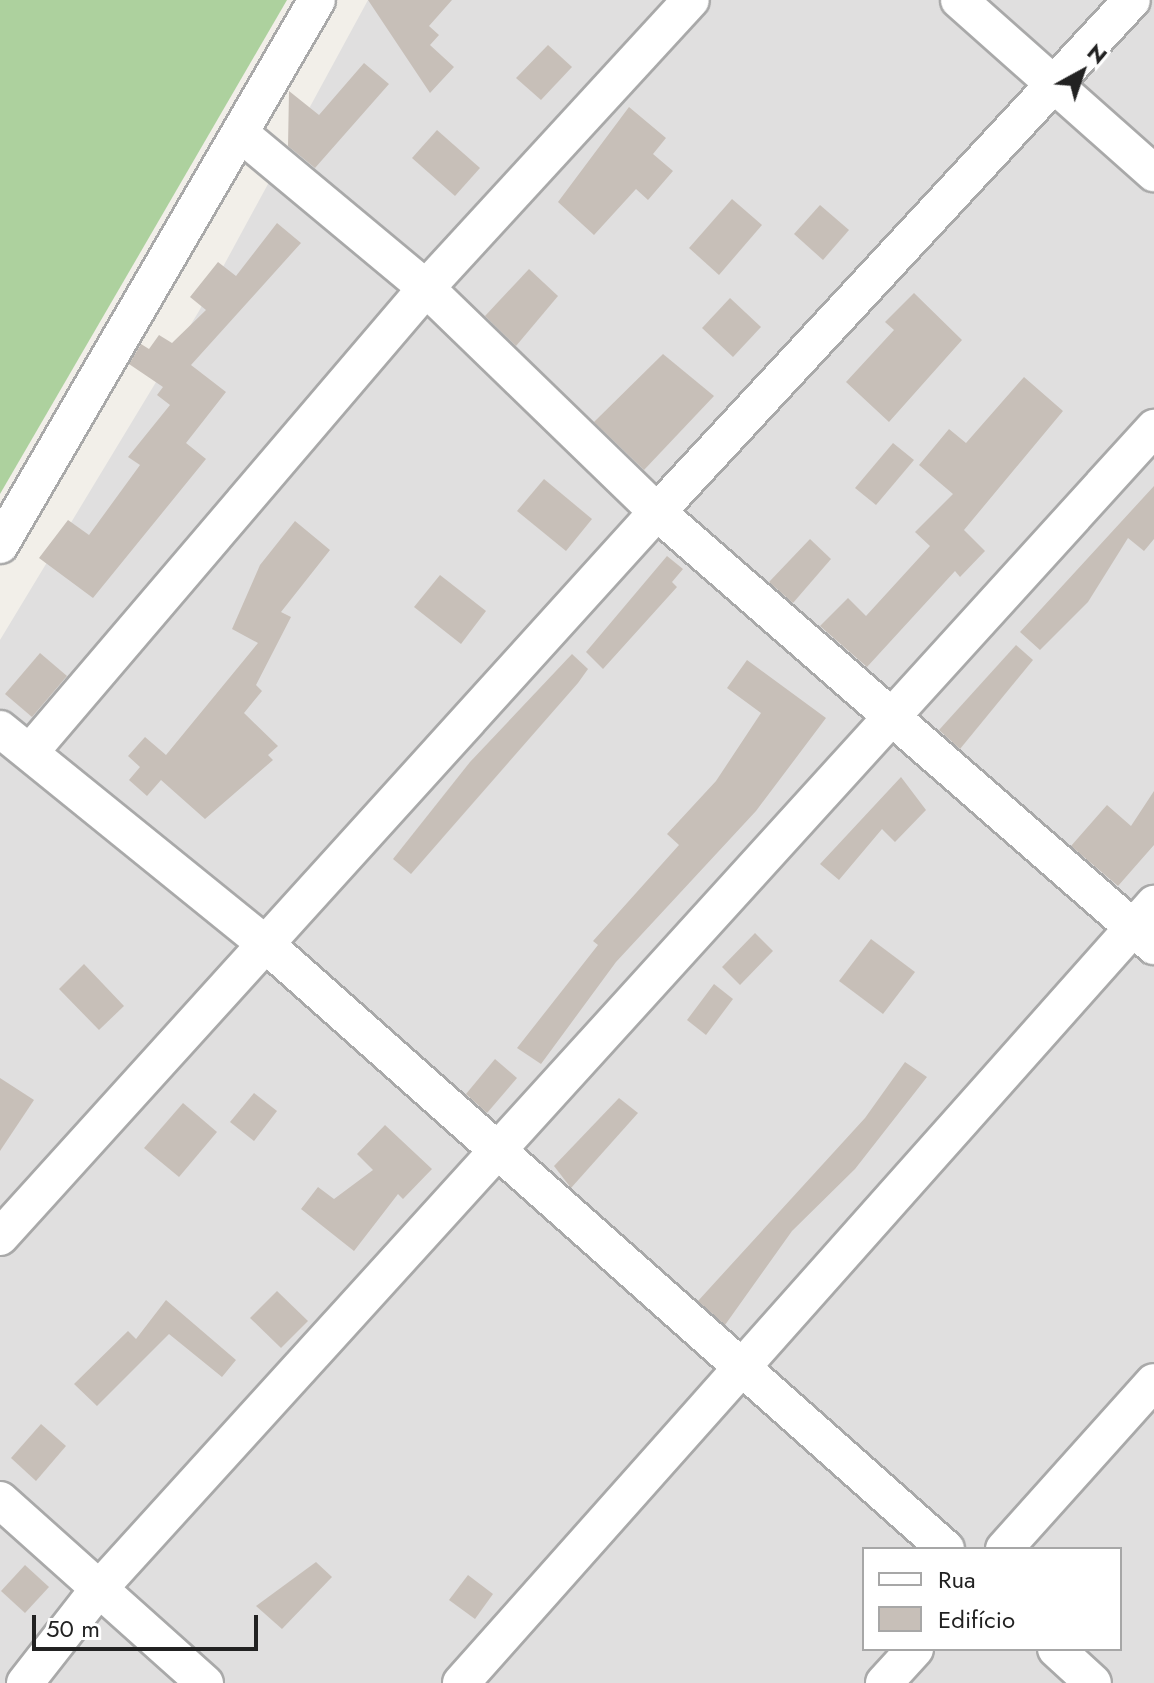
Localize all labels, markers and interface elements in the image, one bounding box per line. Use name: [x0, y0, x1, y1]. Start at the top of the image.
north arrow: [1042, 32, 1122, 112]
text: N: [1080, 36, 1114, 71]
legend: [862, 1547, 1122, 1651]
text: Rua: [938, 1562, 976, 1597]
scale bar: [36, 1599, 262, 1649]
text: Edifício: [938, 1602, 1015, 1637]
text: 50 m: [46, 1611, 100, 1646]

